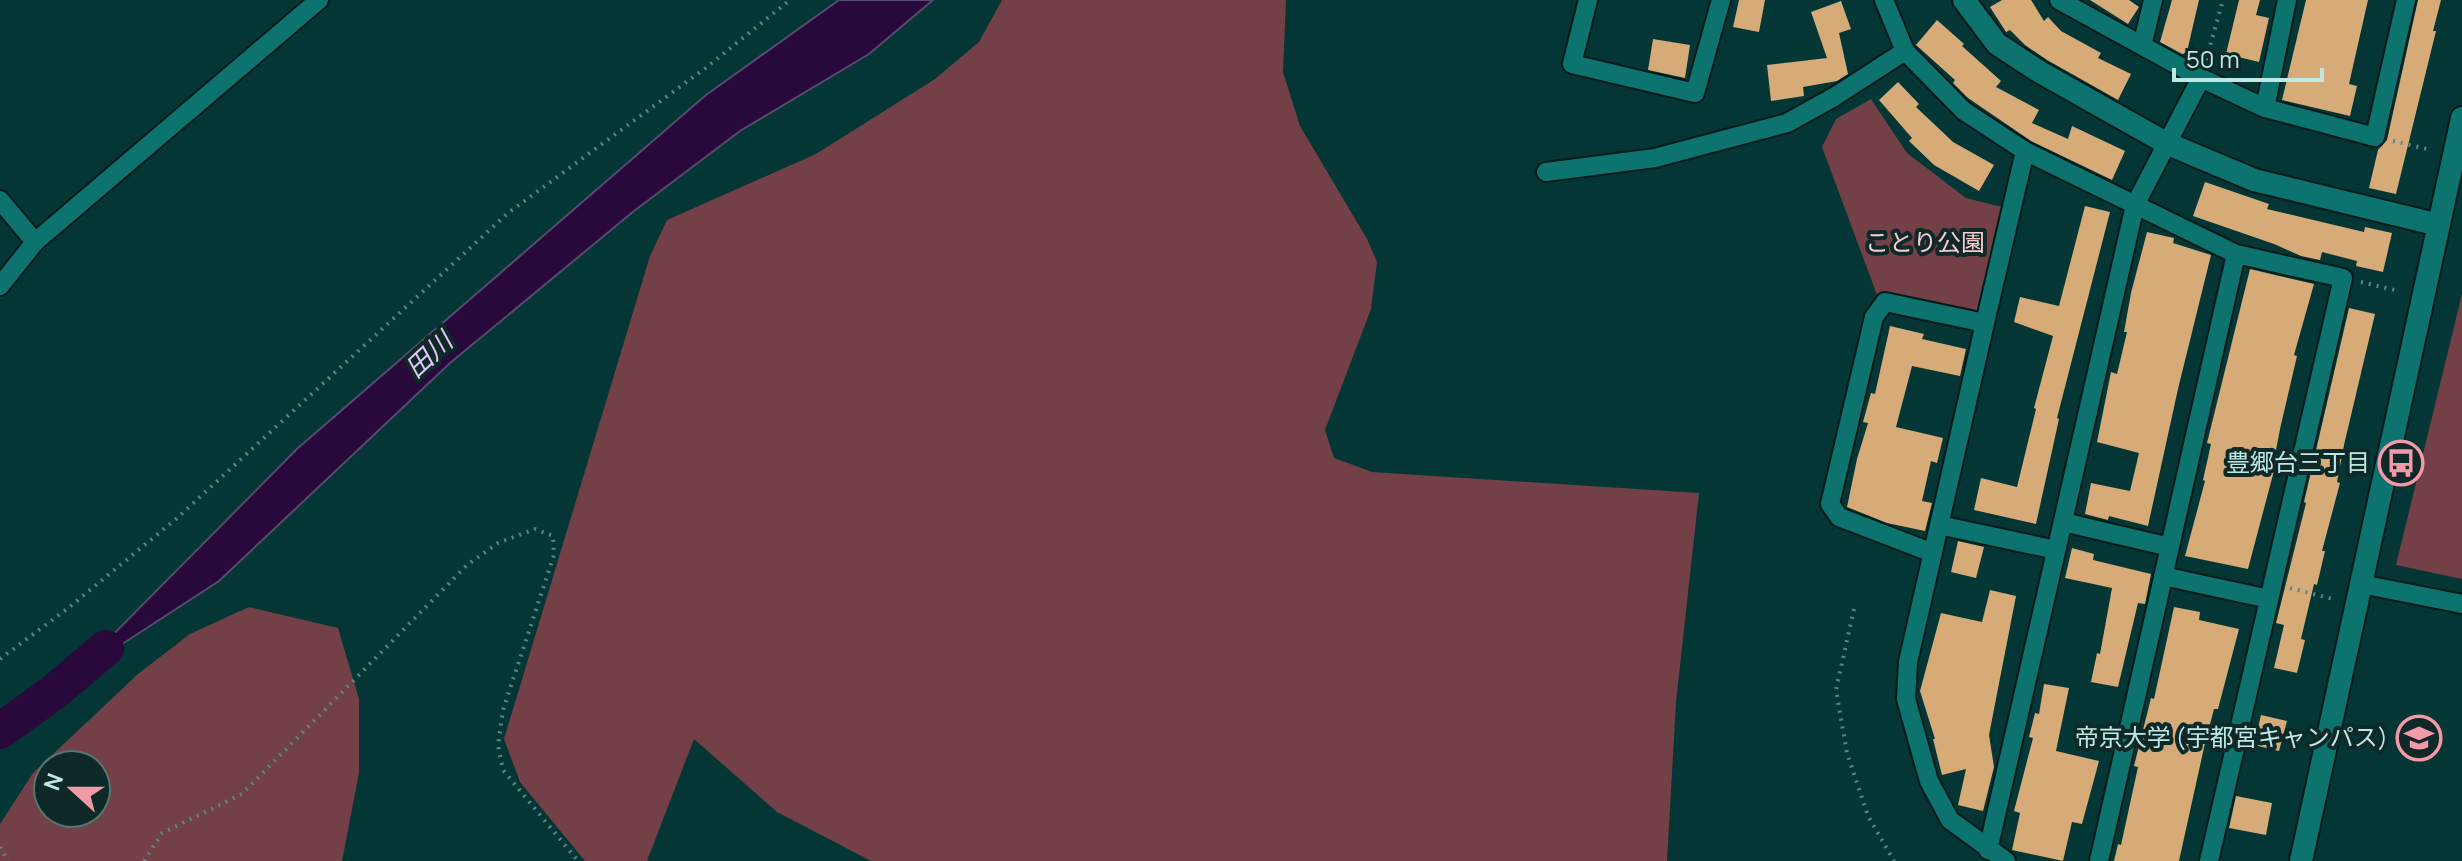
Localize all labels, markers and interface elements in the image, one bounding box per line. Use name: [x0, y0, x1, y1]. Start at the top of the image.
scale bar: [2174, 32, 2322, 82]
text: 50 m: [2186, 42, 2240, 75]
park label: ことり公園: [1865, 225, 1985, 258]
water label: 田川: [397, 321, 462, 385]
bus stop icon: 豊郷台三丁目: [2377, 439, 2425, 487]
place label: 豊郷台三丁目: [2226, 445, 2370, 478]
school or university icon: 帝京大学 (宇都宮キャンパス): [2395, 714, 2443, 762]
place label: 帝京大学 (宇都宮キャンパス): [2075, 720, 2388, 753]
north arrow: [32, 749, 112, 829]
text: N: [36, 769, 70, 795]

